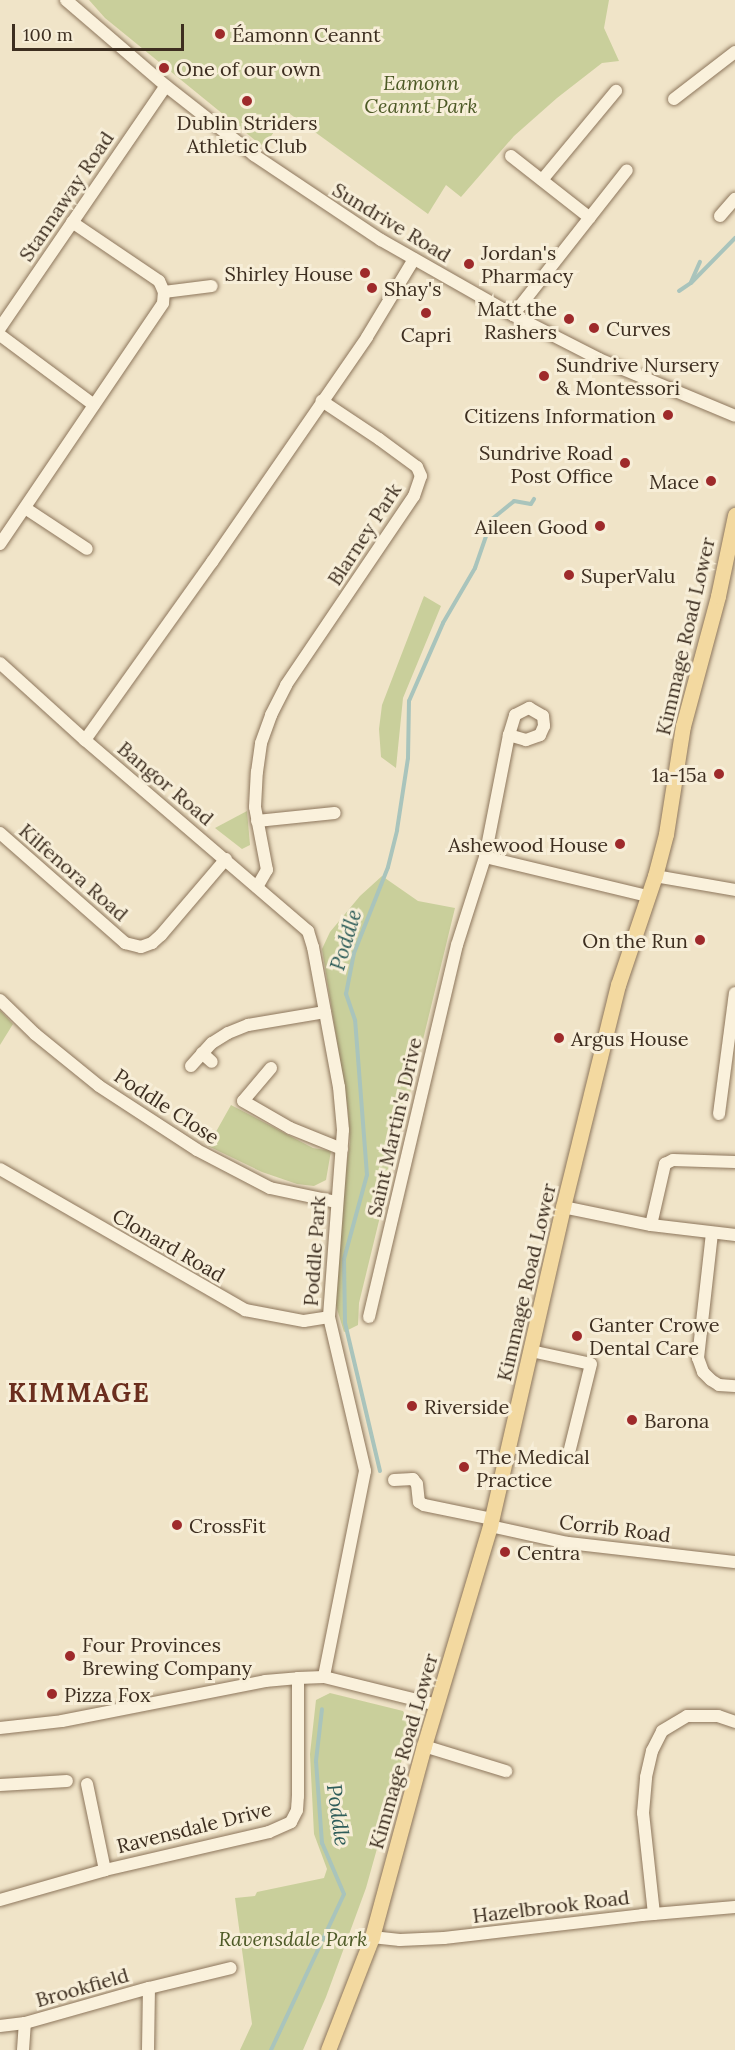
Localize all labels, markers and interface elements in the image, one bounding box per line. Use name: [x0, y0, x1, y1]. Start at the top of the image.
scale bar: [15, 12, 188, 50]
place label: Éamonn Ceannt: [232, 22, 381, 46]
text: 100 m: [23, 23, 73, 46]
marker: Éamonn Ceannt: [213, 27, 227, 41]
place label: One of our own: [176, 56, 321, 80]
marker: One of our own: [157, 61, 171, 75]
park label: Eamonn Ceannt Park: [364, 70, 478, 117]
marker: Dublin Striders Athletic Club: [240, 94, 254, 108]
place label: Dublin Striders Athletic Club: [177, 110, 317, 157]
street label: Stannaway Road: [14, 126, 118, 266]
street label: Sundrive Road: [328, 177, 456, 267]
place label: Jordan's Pharmacy: [481, 240, 573, 287]
marker: Jordan's Pharmacy: [462, 257, 476, 271]
place label: Shirley House: [225, 261, 353, 285]
marker: Shirley House: [358, 266, 372, 280]
place label: Shay's: [384, 276, 441, 300]
marker: Shay's: [365, 281, 379, 295]
place label: Matt the Rashers: [477, 296, 557, 343]
marker: Capri: [419, 306, 433, 320]
marker: Matt the Rashers: [562, 312, 576, 326]
place label: Curves: [606, 316, 671, 340]
marker: Curves: [587, 321, 601, 335]
place label: Capri: [401, 322, 451, 346]
place label: Sundrive Nursery & Montessori: [556, 352, 719, 399]
marker: Sundrive Nursery & Montessori: [537, 369, 551, 383]
place label: Citizens Information: [464, 403, 656, 427]
marker: Citizens Information: [661, 408, 675, 422]
place label: Sundrive Road Post Office: [479, 440, 613, 487]
marker: Sundrive Road Post Office: [618, 456, 632, 470]
place label: Mace: [649, 469, 699, 493]
marker: Mace: [704, 474, 718, 488]
street label: Blarney Park: [322, 478, 406, 590]
place label: Aileen Good: [475, 514, 588, 538]
marker: Aileen Good: [593, 519, 607, 533]
street label: Kimmage Road Lower: [651, 535, 719, 737]
place label: SuperValu: [581, 563, 675, 587]
marker: SuperValu: [562, 568, 576, 582]
street label: Bangor Road: [113, 736, 219, 830]
place label: 1a-15a: [652, 762, 707, 786]
marker: 1a-15a: [712, 767, 726, 781]
street label: Kilfenora Road: [15, 818, 133, 926]
place label: Ashewood House: [448, 832, 608, 856]
marker: Ashewood House: [613, 837, 627, 851]
water label: Poddle: [325, 906, 367, 974]
place label: On the Run: [582, 928, 688, 952]
marker: On the Run: [693, 933, 707, 947]
place label: Argus House: [571, 1026, 688, 1050]
marker: Argus House: [552, 1031, 566, 1045]
street label: Saint Martin's Drive: [362, 1035, 426, 1219]
street label: Poddle Close: [110, 1063, 224, 1149]
street label: Kimmage Road Lower: [492, 1181, 560, 1383]
street label: Poddle Park: [298, 1195, 330, 1307]
street label: Clonard Road: [109, 1203, 229, 1287]
place label: Ganter Crowe Dental Care: [589, 1312, 720, 1359]
marker: Ganter Crowe Dental Care: [570, 1329, 584, 1343]
district label: KIMMAGE: [8, 1377, 150, 1409]
place label: Riverside: [424, 1394, 509, 1418]
marker: Riverside: [405, 1399, 419, 1413]
place label: Barona: [644, 1408, 709, 1432]
marker: Barona: [625, 1413, 639, 1427]
place label: The Medical Practice: [476, 1444, 590, 1491]
marker: The Medical Practice: [457, 1460, 471, 1474]
street label: Corrib Road: [558, 1509, 672, 1547]
place label: CrossFit: [189, 1513, 266, 1537]
marker: CrossFit: [170, 1518, 184, 1532]
place label: Centra: [517, 1540, 580, 1564]
marker: Centra: [498, 1545, 512, 1559]
place label: Four Provinces Brewing Company: [82, 1632, 252, 1679]
marker: Four Provinces Brewing Company: [63, 1649, 77, 1663]
street label: Kimmage Road Lower: [364, 1650, 442, 1852]
place label: Pizza Fox: [64, 1682, 151, 1706]
marker: Pizza Fox: [45, 1687, 59, 1701]
water label: Poddle: [321, 1782, 355, 1848]
street label: Ravensdale Drive: [114, 1796, 274, 1858]
street label: Hazelbrook Road: [471, 1884, 631, 1928]
park label: Ravensdale Park: [219, 1926, 367, 1950]
street label: Brookfield: [33, 1962, 131, 2012]

